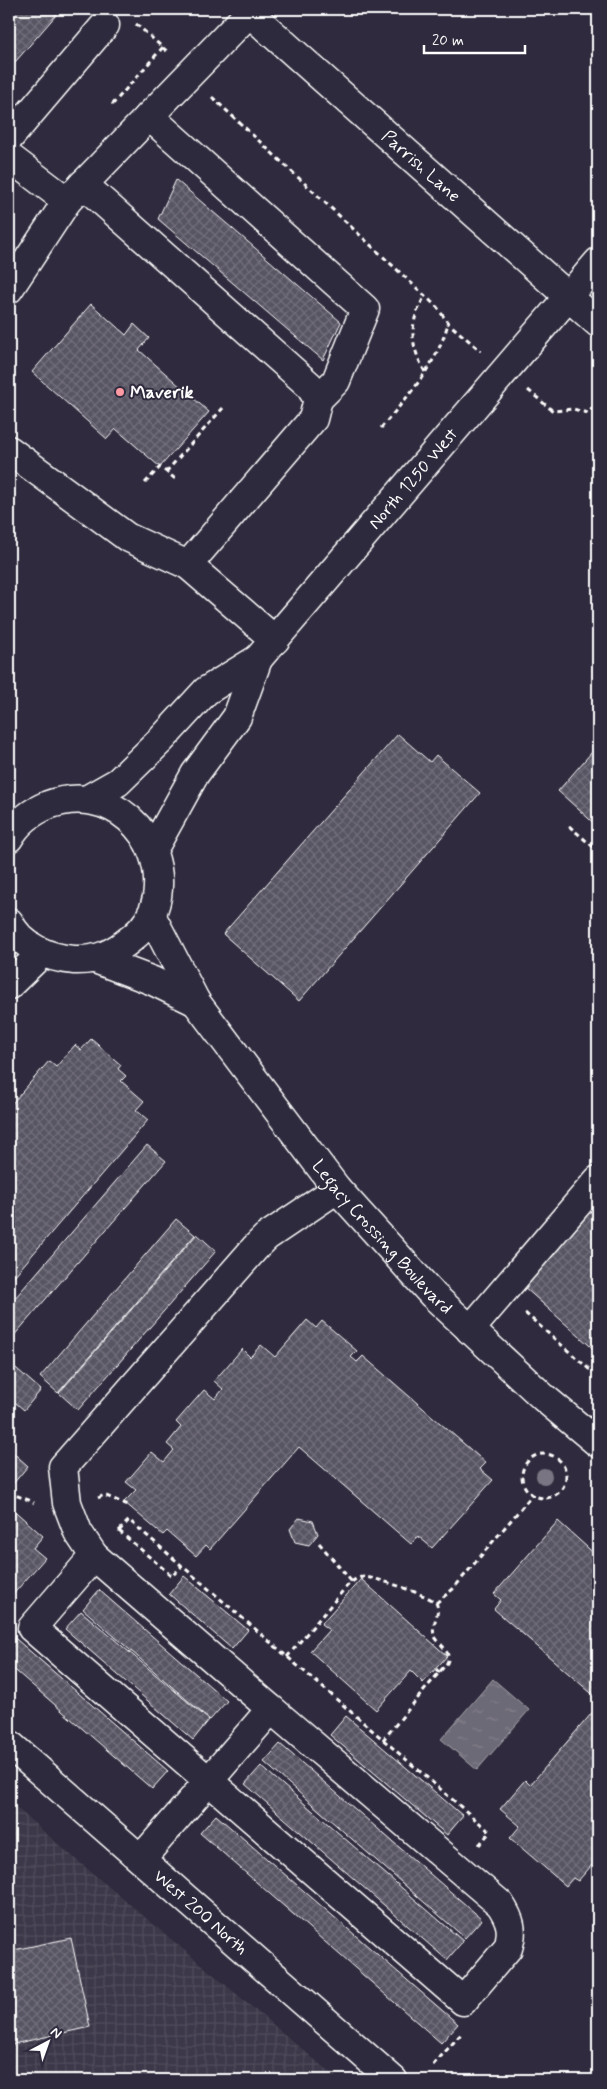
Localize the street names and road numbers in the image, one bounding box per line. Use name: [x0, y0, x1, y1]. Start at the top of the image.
street label: Parrish Lane: [376, 125, 465, 208]
street label: North 1250 West: [363, 423, 464, 535]
street label: Legacy Crossing Boulevard: [306, 1155, 457, 1320]
street label: West 200 North: [148, 1865, 253, 1961]

